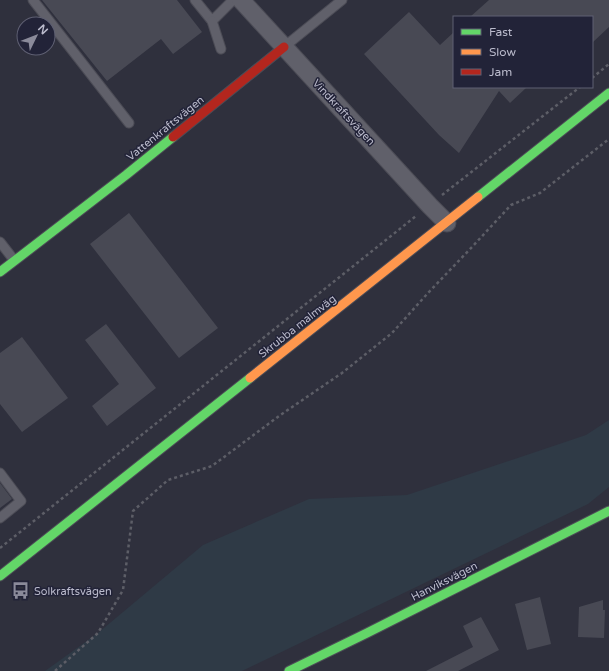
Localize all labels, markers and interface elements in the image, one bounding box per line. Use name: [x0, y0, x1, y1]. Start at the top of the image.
north arrow: [16, 16, 56, 56]
legend: [453, 16, 593, 88]
text: N: [35, 22, 51, 37]
text: Fast: [489, 25, 513, 39]
text: Slow: [489, 45, 516, 59]
text: Jam: [489, 65, 512, 79]
street label: Vindkraftsvägen: [310, 77, 378, 148]
street label: Vattenkraftsvägen: [124, 93, 207, 164]
street label: Skrubba malmväg: [256, 292, 339, 361]
street label: Hanviksvägen: [409, 559, 480, 604]
bus stop icon: Solkraftsvägen: [11, 581, 31, 601]
place label: Solkraftsvägen: [34, 585, 112, 598]

